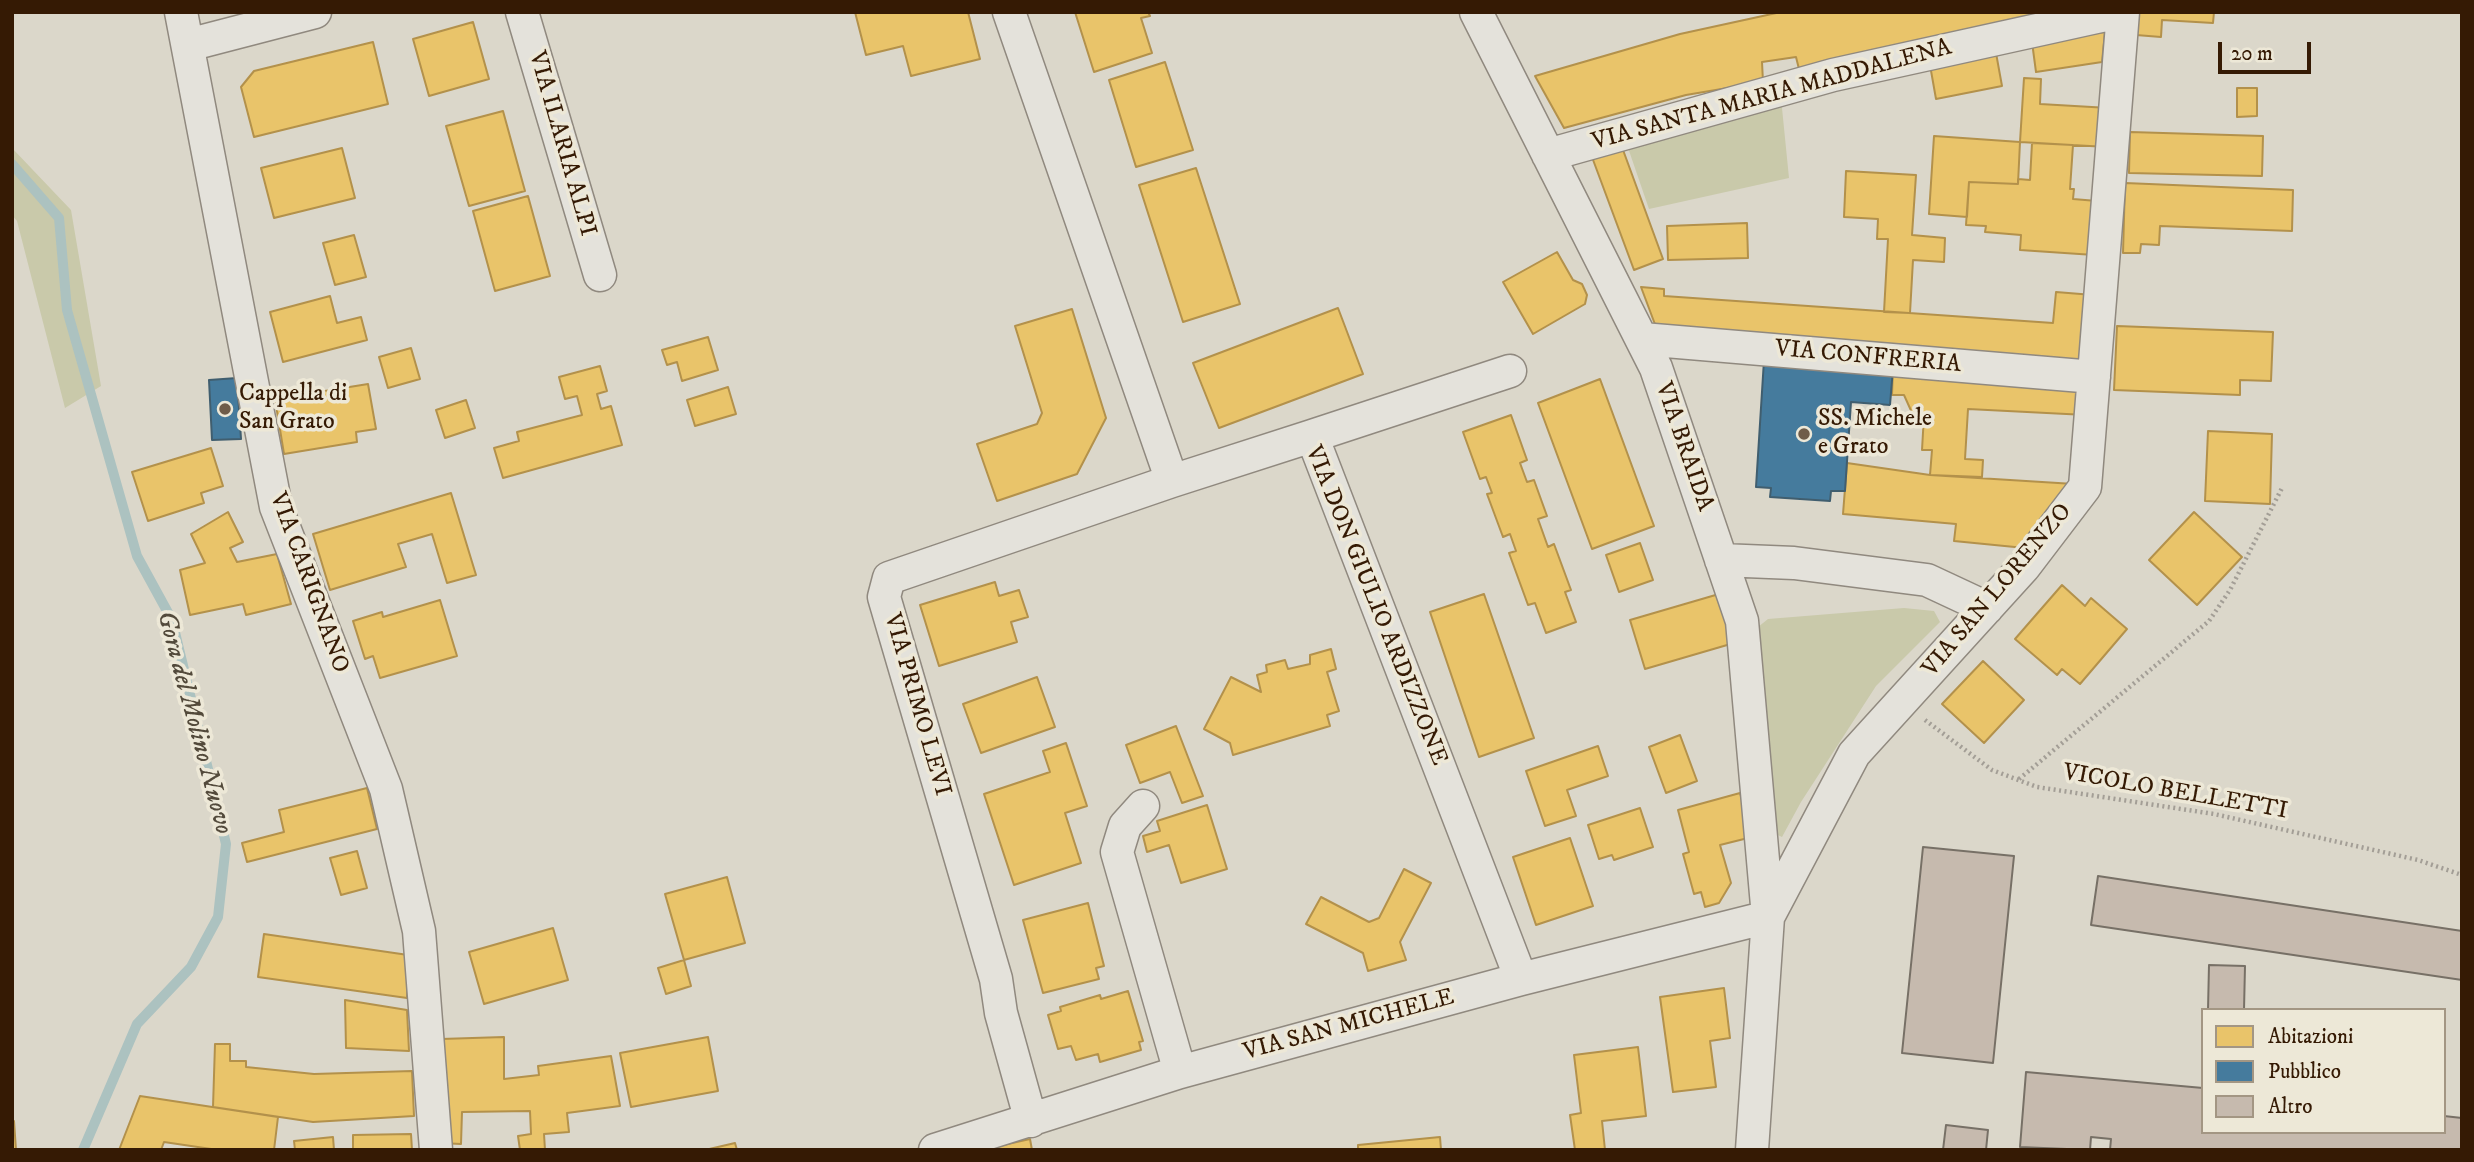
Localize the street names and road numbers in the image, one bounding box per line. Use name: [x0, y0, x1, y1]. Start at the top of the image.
street label: VIA SANTA MARIA MADDALENA: [1589, 34, 1955, 158]
street label: VIA ILARIA ALPI: [521, 48, 601, 240]
street label: VIA CONFRERIA: [1774, 336, 1962, 380]
street label: VIA BRAIDA: [1647, 379, 1719, 515]
street label: VIA DON GIULIO ARDIZZONE: [1298, 442, 1452, 770]
street label: VIA CARIGNANO: [262, 489, 354, 677]
street label: VIA SAN LORENZO: [1917, 498, 2079, 684]
street label: VIA PRIMO LEVI: [876, 610, 956, 800]
street label: VICOLO BELLETTI: [2061, 759, 2289, 827]
street label: VIA SAN MICHELE: [1240, 984, 1458, 1068]

